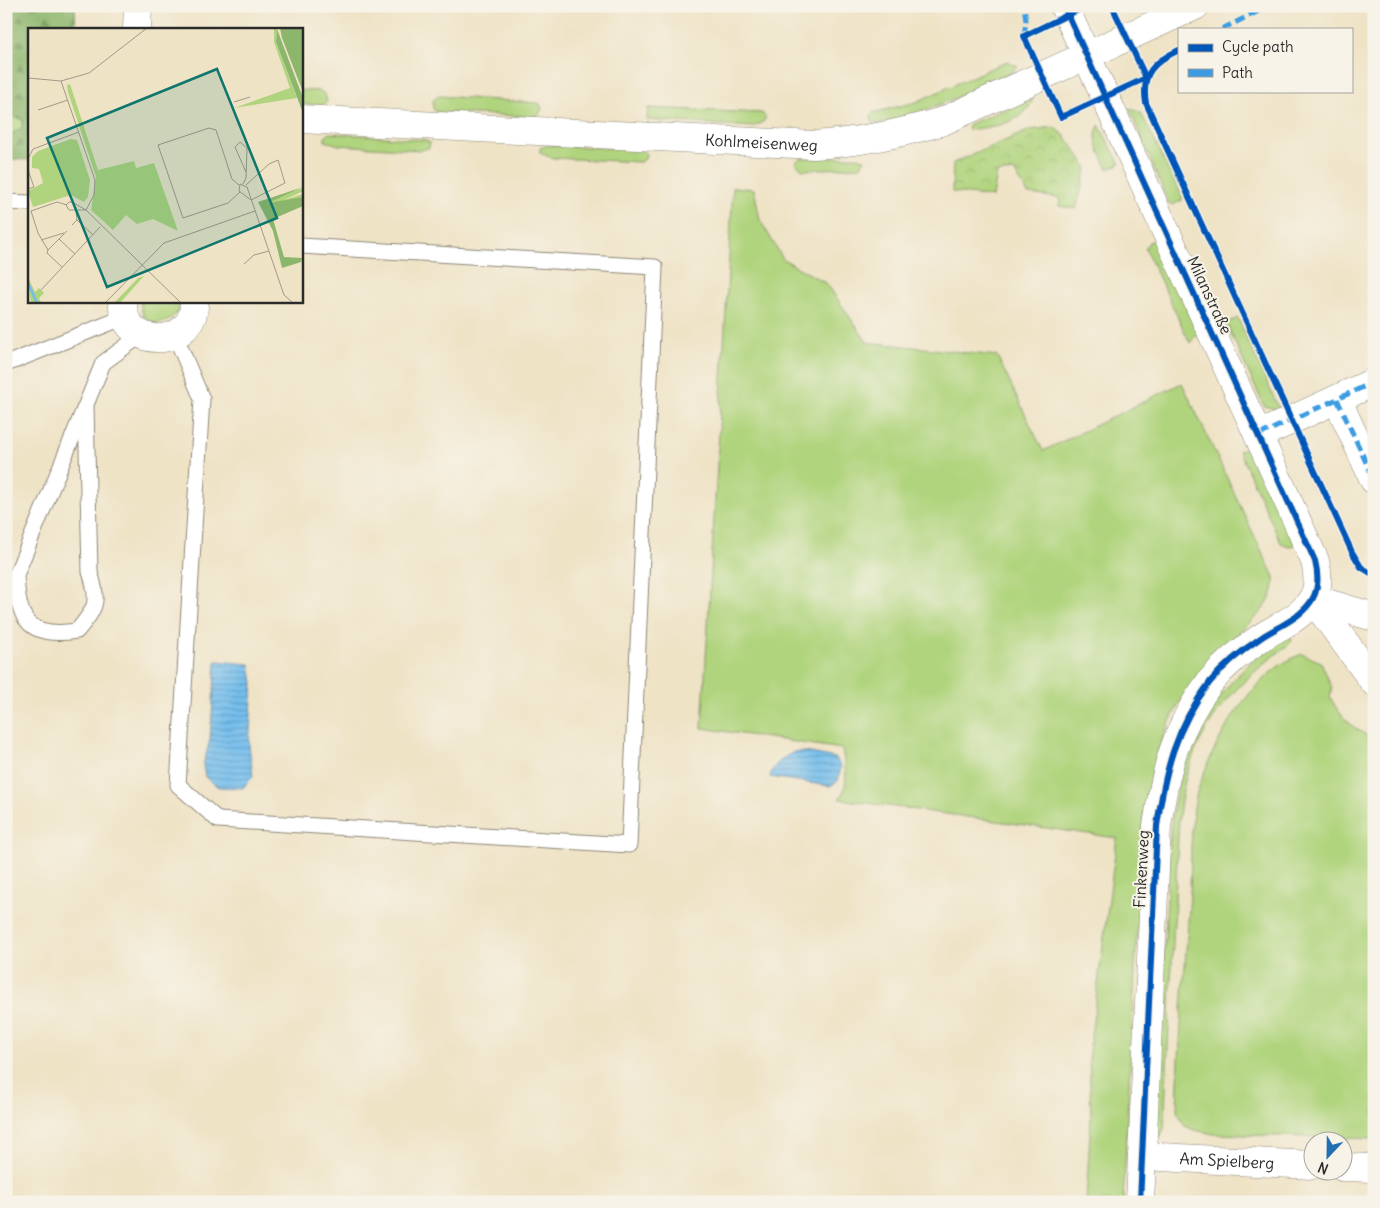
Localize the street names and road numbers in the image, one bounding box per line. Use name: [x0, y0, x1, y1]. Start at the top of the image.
street label: Kohlmeisenweg: [704, 129, 818, 155]
street label: Milanstraße: [1183, 253, 1237, 337]
street label: Finkenweg: [1129, 830, 1153, 908]
street label: Am Spielberg: [1179, 1148, 1275, 1173]

